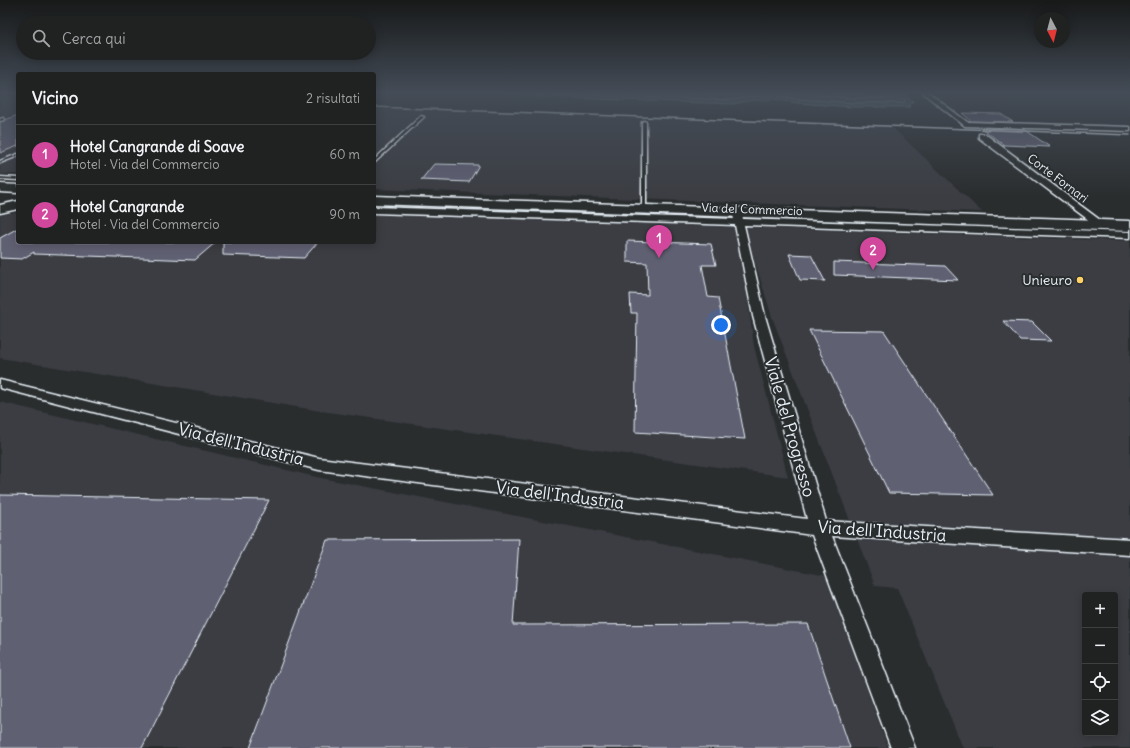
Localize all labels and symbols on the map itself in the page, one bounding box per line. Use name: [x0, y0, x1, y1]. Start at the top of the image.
north arrow: [1034, 12, 1070, 48]
street label: Corte Fornari: [1025, 150, 1091, 206]
street label: Via del Commercio: [701, 200, 803, 218]
pin: 1: [646, 225, 672, 258]
pin: 2: [860, 237, 886, 270]
place label: Unieuro: [1022, 271, 1072, 289]
marker: Unieuro: [1075, 275, 1085, 285]
your location: [711, 315, 731, 335]
street label: Viale del Progresso: [759, 354, 821, 500]
street label: Via dell'Industria: [176, 418, 307, 470]
street label: Via dell'Industria: [495, 476, 626, 514]
street label: Via dell'Industria: [817, 516, 947, 546]

